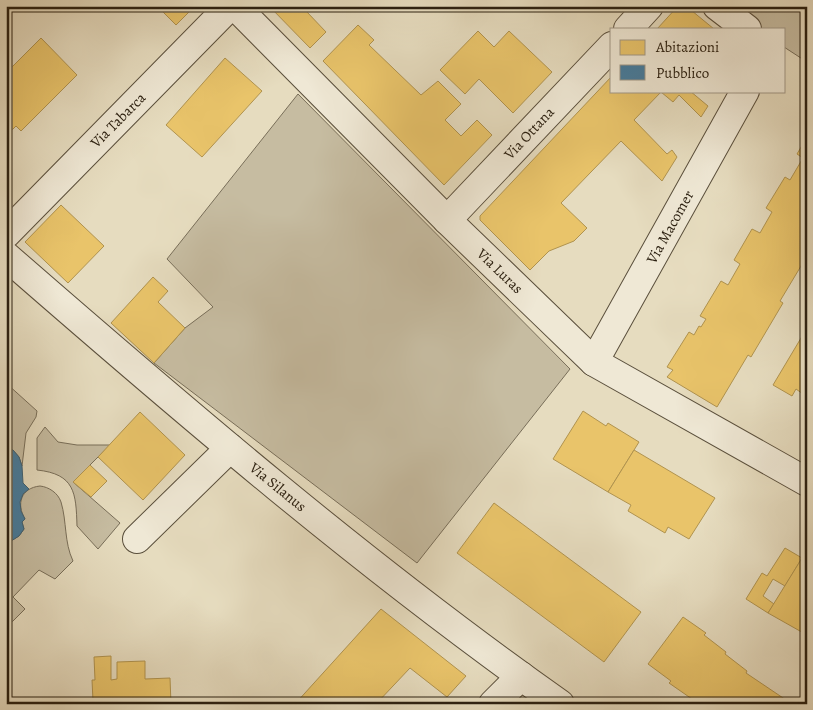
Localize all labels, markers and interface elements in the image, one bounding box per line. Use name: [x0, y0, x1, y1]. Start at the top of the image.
legend: [610, 28, 786, 92]
text: Abitazioni: [655, 37, 719, 57]
text: Pubblico: [656, 63, 709, 83]
street label: Via Tabarca: [85, 88, 150, 153]
street label: Via Ottana: [499, 102, 559, 164]
street label: Via Macomer: [641, 187, 698, 268]
street label: Via Luras: [472, 243, 527, 298]
street label: Via Silanus: [245, 457, 311, 516]

